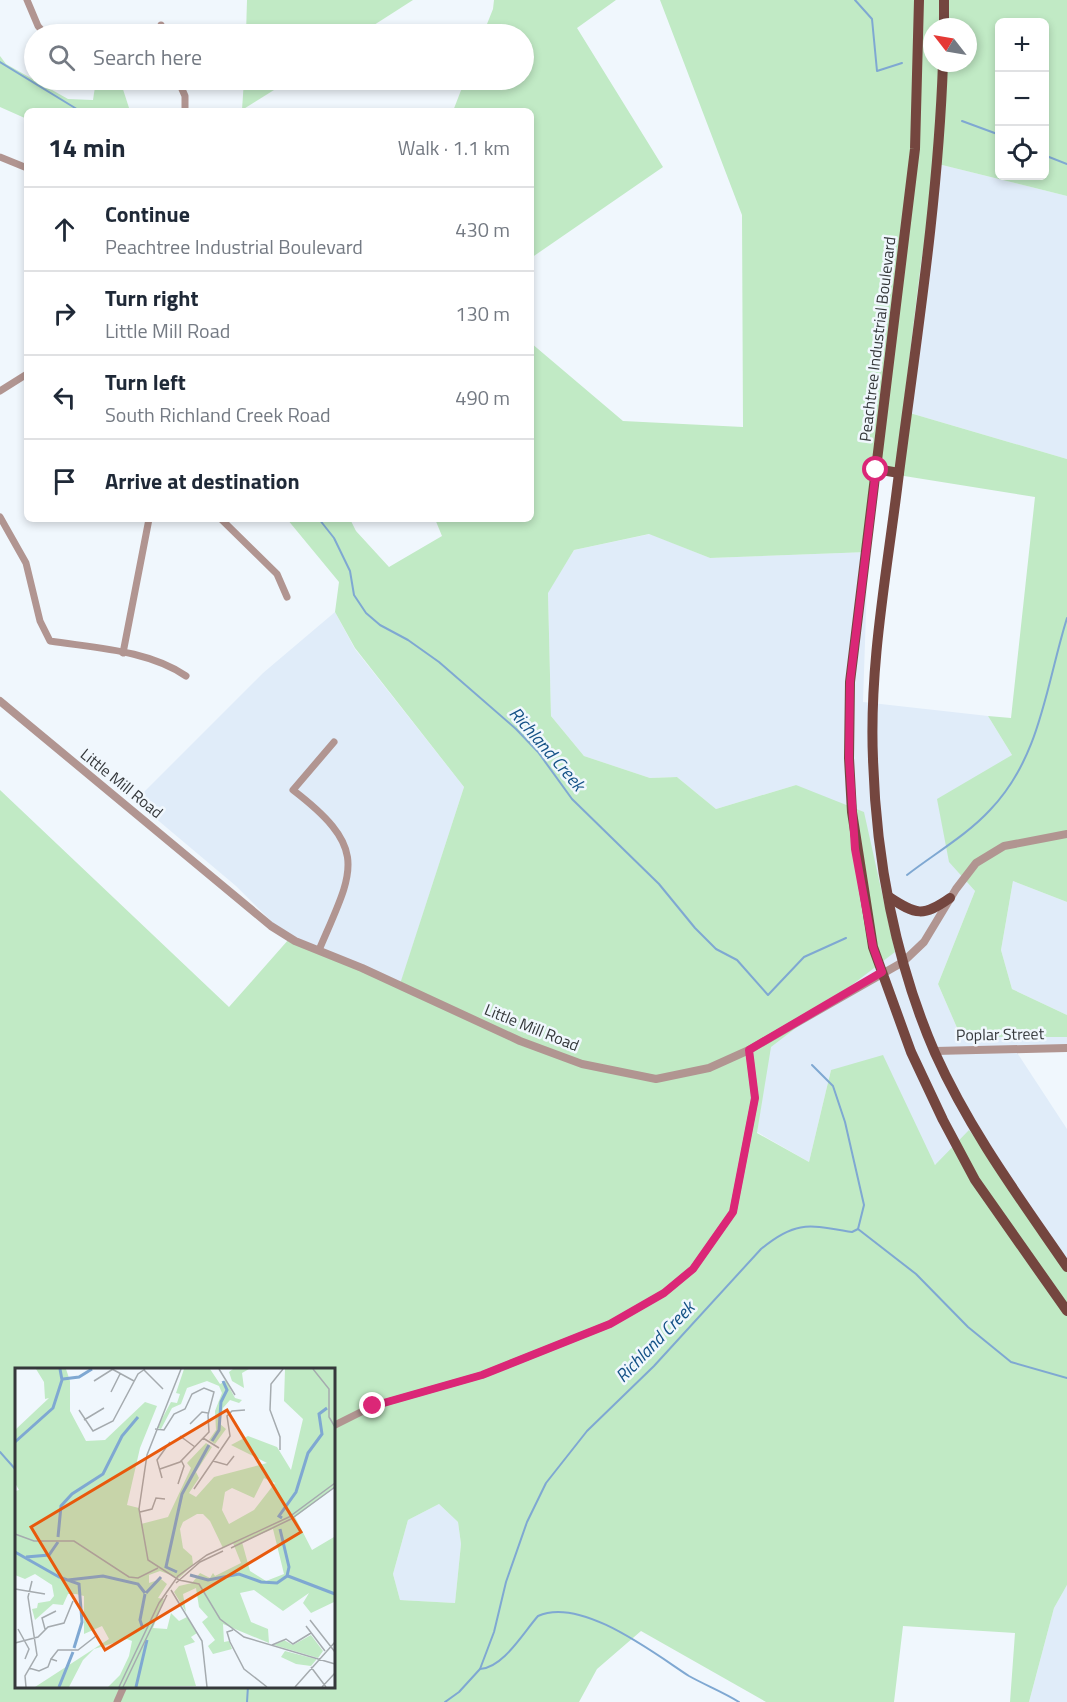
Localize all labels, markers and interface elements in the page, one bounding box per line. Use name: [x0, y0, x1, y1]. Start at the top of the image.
north arrow: [923, 18, 977, 72]
map controls: [995, 18, 1049, 180]
button: +: [995, 18, 1049, 72]
search box: [24, 24, 534, 90]
text: Search here: [93, 40, 202, 74]
icon: search: [45, 41, 78, 74]
button: −: [995, 72, 1049, 126]
button: locate: [995, 126, 1049, 180]
text: 14 min: [48, 128, 126, 167]
text: Walk · 1.1 km: [398, 132, 510, 163]
text: Continue: [105, 197, 190, 231]
icon: ahead: [48, 213, 81, 246]
text: 430 m: [455, 214, 510, 245]
text: Peachtree Industrial Boulevard: [105, 231, 363, 262]
street label: Peachtree Industrial Boulevard: [853, 235, 901, 443]
text: Turn right: [105, 281, 199, 315]
icon: right: [48, 297, 81, 330]
text: 130 m: [455, 298, 510, 329]
text: Little Mill Road: [105, 315, 230, 346]
text: Turn left: [105, 365, 186, 399]
icon: left: [48, 381, 81, 414]
text: 490 m: [455, 382, 510, 413]
text: South Richland Creek Road: [105, 399, 331, 430]
route start: [862, 456, 888, 482]
text: Arrive at destination: [105, 464, 300, 498]
icon: arrive: [48, 465, 81, 498]
water label: Richland Creek: [503, 701, 593, 798]
street label: Little Mill Road: [76, 742, 168, 824]
street label: Little Mill Road: [481, 997, 583, 1057]
street label: Poplar Street: [956, 1021, 1045, 1047]
water label: Richland Creek: [609, 1293, 702, 1388]
inset map: [15, 1368, 334, 1687]
route end: [359, 1392, 385, 1418]

